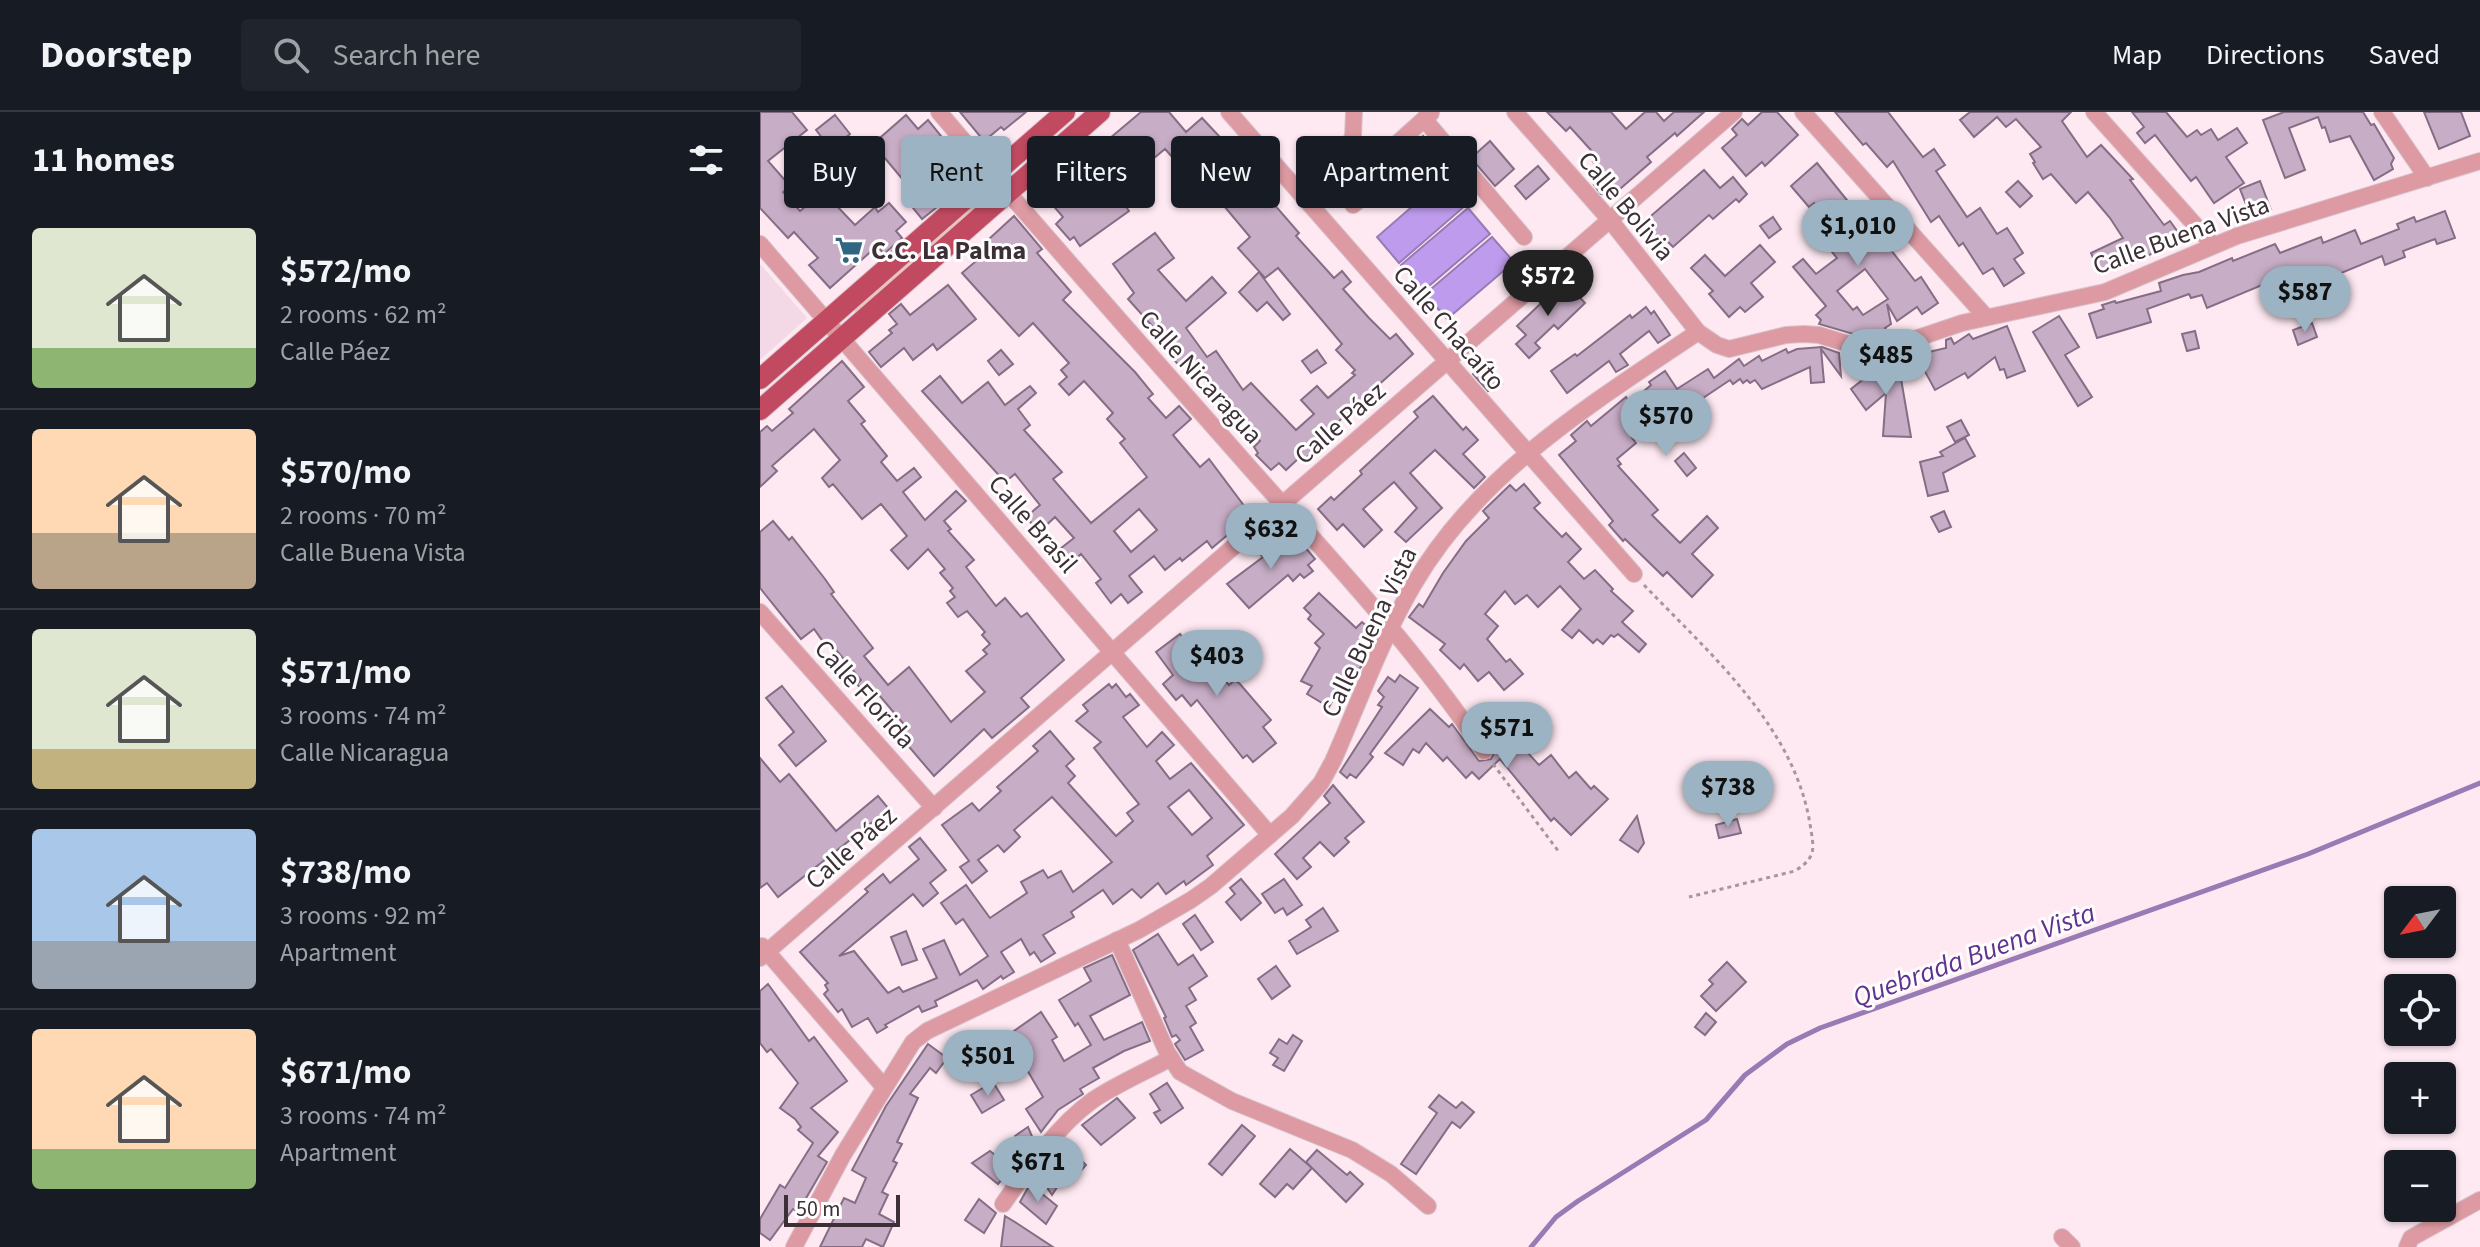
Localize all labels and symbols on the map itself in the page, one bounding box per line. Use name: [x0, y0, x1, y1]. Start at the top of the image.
street label: Calle Bolivia: [1569, 143, 1683, 269]
street label: Calle Buena Vista: [2087, 186, 2275, 284]
pin: $1,010: [1793, 200, 1923, 268]
place label: C.C. La Palma: [871, 232, 1026, 269]
supermarket icon: C.C. La Palma: [834, 235, 864, 265]
pin: $572: [1501, 250, 1595, 318]
street label: Calle Chacaíto: [1384, 257, 1514, 399]
pin: $587: [2258, 266, 2352, 334]
street label: Calle Nicaragua: [1131, 302, 1271, 452]
pin: $485: [1839, 329, 1933, 397]
street label: Calle Páez: [1286, 373, 1394, 473]
pin: $570: [1619, 390, 1713, 458]
street label: Calle Brasil: [980, 467, 1086, 581]
pin: $632: [1224, 503, 1318, 571]
street label: Calle Buena Vista: [1312, 540, 1426, 724]
pin: $403: [1170, 630, 1264, 698]
street label: Calle Florida: [806, 631, 924, 757]
pin: $571: [1460, 702, 1554, 770]
pin: $738: [1681, 761, 1775, 829]
street label: Calle Páez: [797, 798, 905, 898]
north arrow: [2384, 886, 2456, 958]
water label: Quebrada Buena Vista: [1847, 893, 2101, 1017]
pin: $501: [941, 1030, 1035, 1098]
pin: $671: [991, 1136, 1085, 1204]
scale bar: [784, 1191, 900, 1227]

